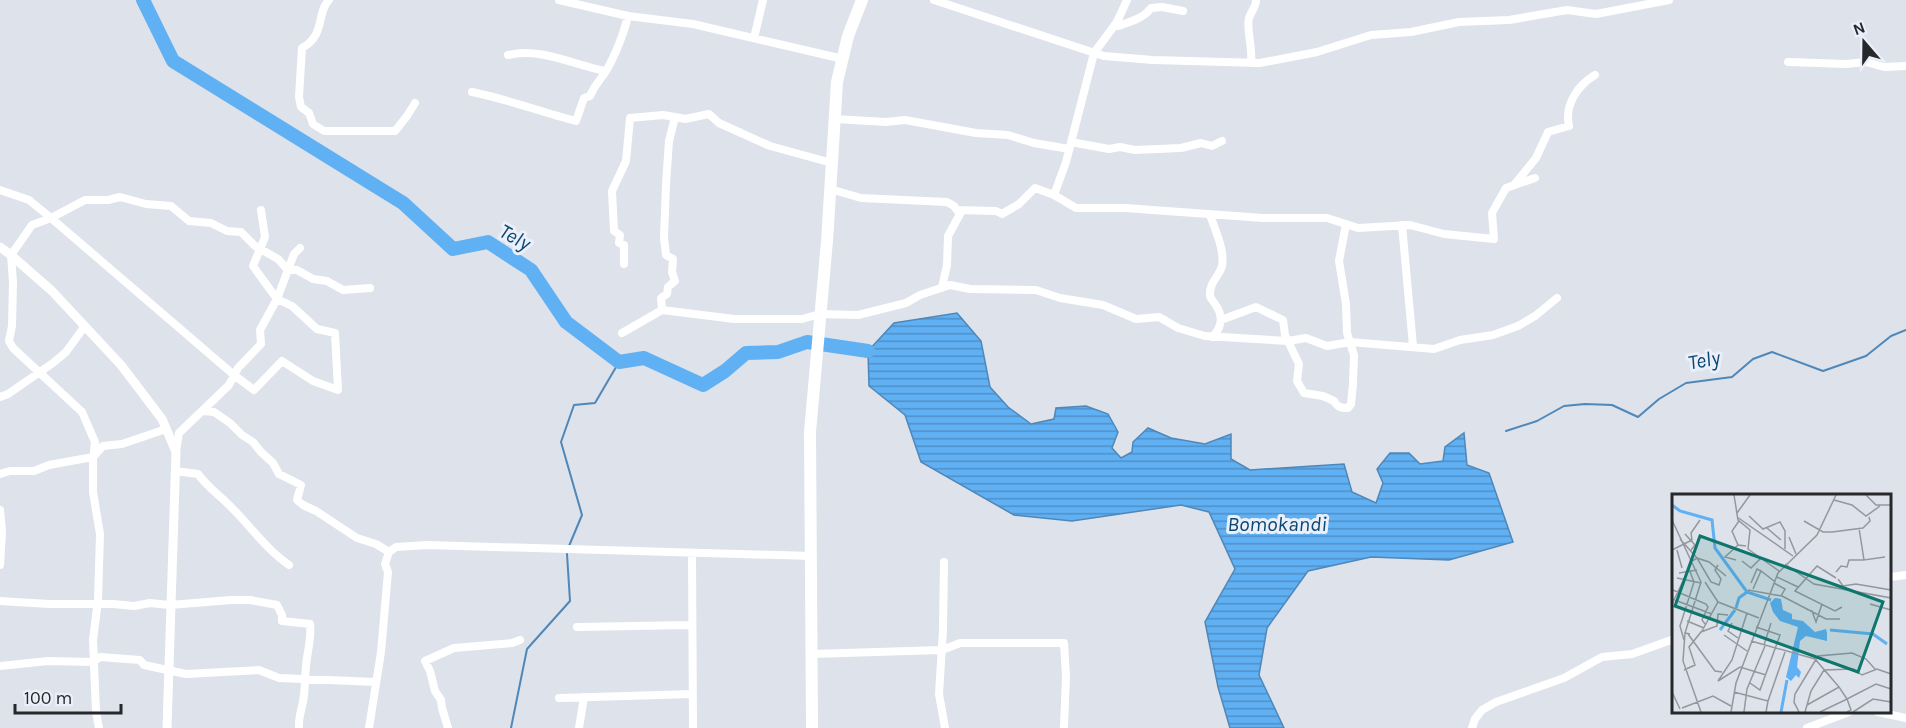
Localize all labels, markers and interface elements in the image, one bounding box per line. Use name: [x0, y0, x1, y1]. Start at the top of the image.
north arrow: [1834, 12, 1894, 72]
text: N: [1850, 17, 1868, 39]
water label: Tely: [495, 219, 536, 256]
water label: Tely: [1686, 345, 1723, 375]
inset map: [1672, 494, 1891, 713]
water label: Bomokandi: [1227, 512, 1327, 536]
scale bar: [15, 677, 122, 715]
text: 100 m: [24, 687, 72, 709]

